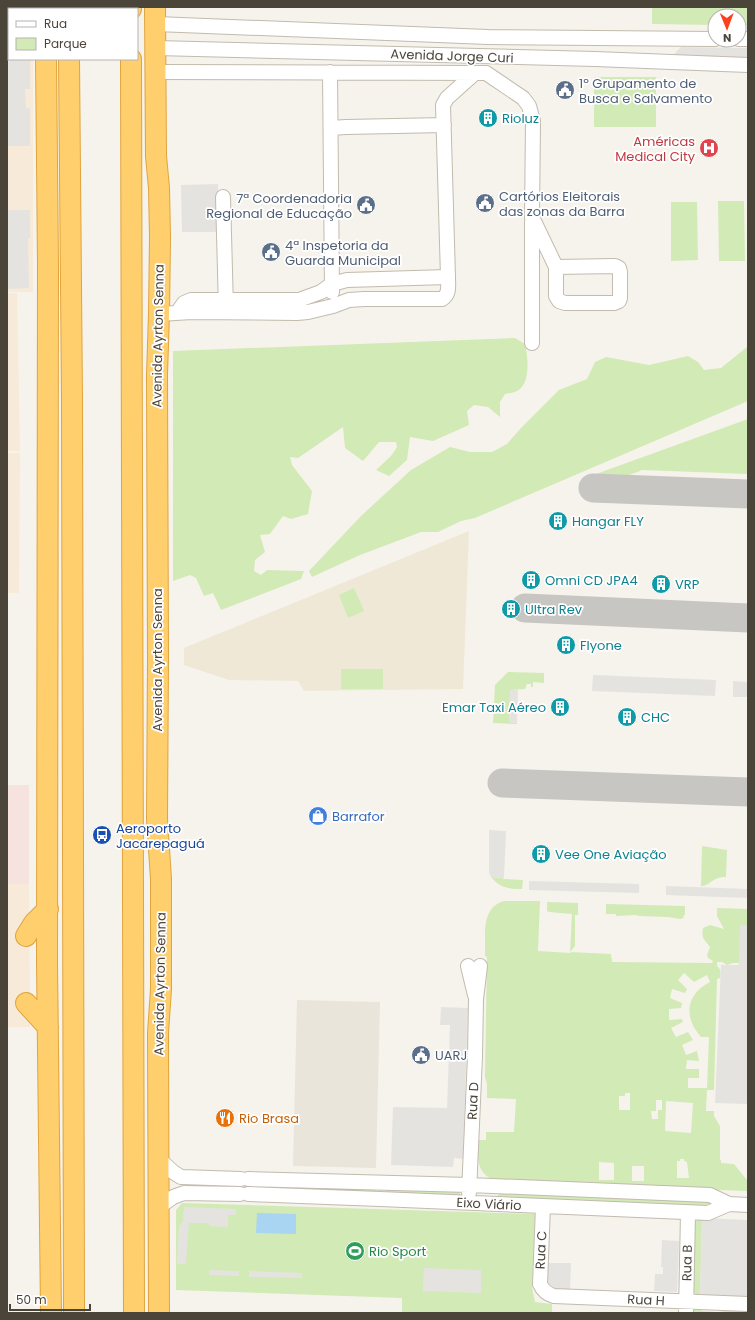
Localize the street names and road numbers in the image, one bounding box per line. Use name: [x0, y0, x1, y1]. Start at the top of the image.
street label: Avenida Jorge Curi: [390, 44, 514, 68]
street label: Avenida Ayrton Senna: [147, 264, 169, 408]
street label: Avenida Ayrton Senna: [148, 588, 167, 732]
street label: Avenida Ayrton Senna: [149, 912, 171, 1056]
street label: Rua D: [463, 1082, 483, 1120]
street label: Eixo Viário: [456, 1193, 522, 1215]
street label: Rua C: [531, 1230, 551, 1270]
street label: Rua B: [677, 1245, 697, 1281]
street label: Rua H: [627, 1290, 665, 1310]

